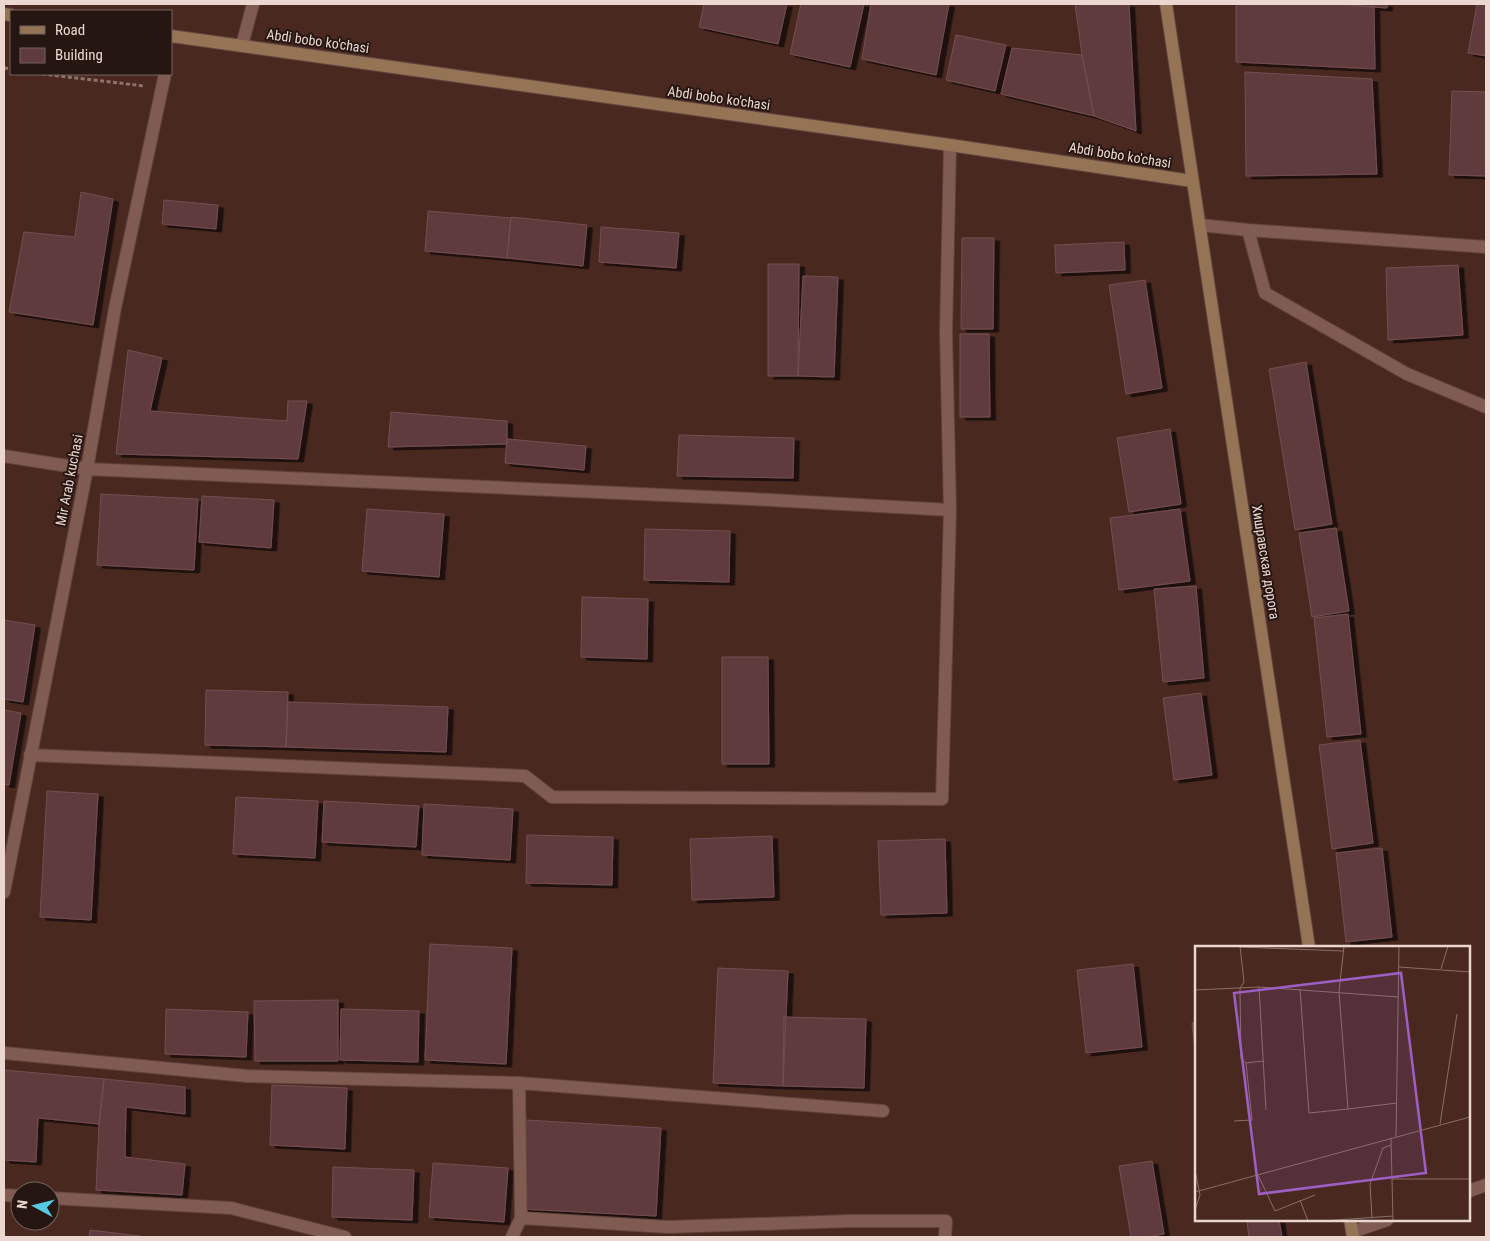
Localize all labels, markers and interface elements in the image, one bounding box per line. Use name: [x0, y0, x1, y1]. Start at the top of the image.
legend: [10, 10, 172, 75]
text: Road: [55, 21, 85, 39]
street label: Abdi bobo ko'chasi: [266, 26, 370, 56]
text: Building: [55, 46, 103, 64]
street label: Abdi bobo ko'chasi: [667, 83, 771, 113]
street label: Abdi bobo ko'chasi: [1068, 139, 1172, 171]
street label: Mir Arab kuchasi: [52, 433, 86, 527]
street label: Хишравская дорога: [1249, 504, 1283, 620]
inset map: [1195, 946, 1470, 1221]
north arrow: [10, 1181, 60, 1231]
text: N: [14, 1199, 31, 1210]

